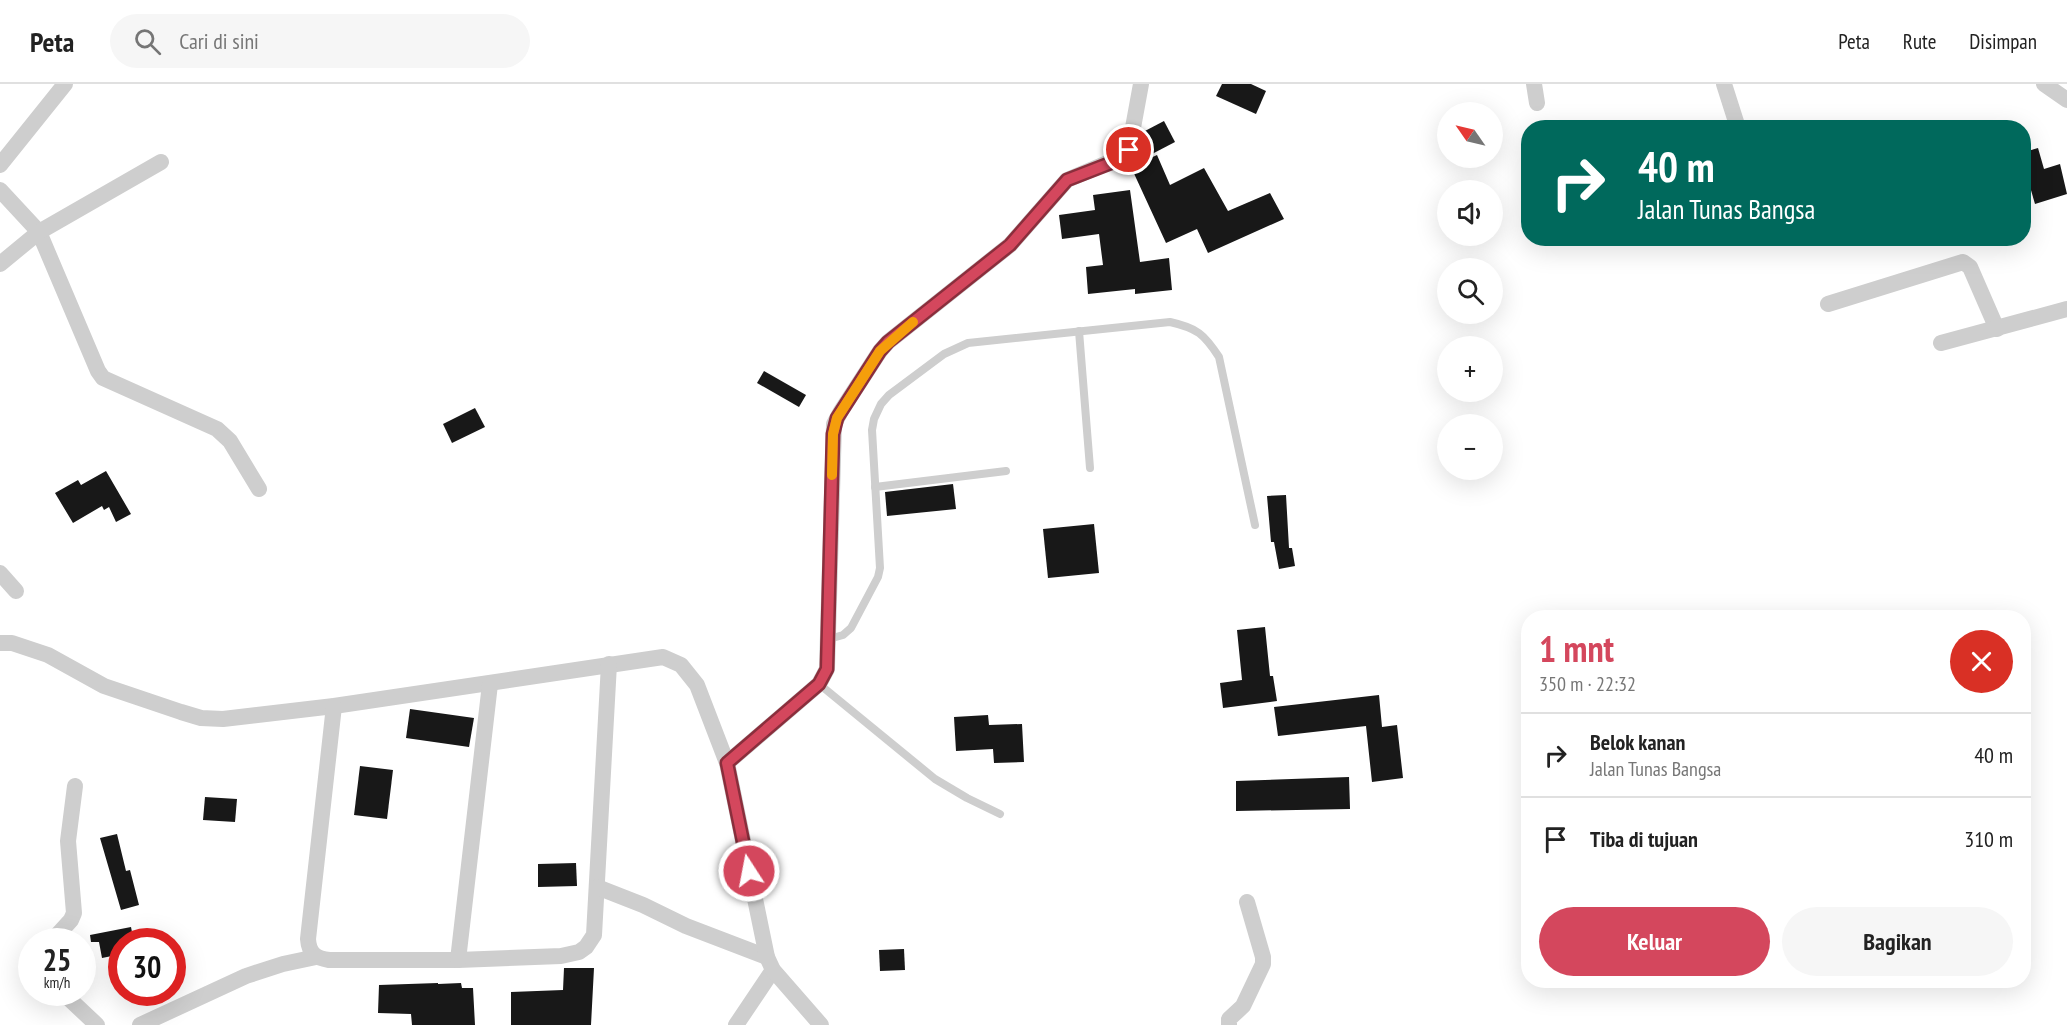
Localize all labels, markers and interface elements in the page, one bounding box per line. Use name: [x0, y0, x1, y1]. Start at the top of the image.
search box: [110, 14, 530, 68]
text: Peta: [30, 23, 74, 60]
icon: search: [131, 25, 164, 58]
text: Cari di sini: [179, 27, 259, 55]
text: Peta: [1838, 28, 1870, 55]
text: Rute: [1903, 28, 1936, 55]
text: Disimpan: [1969, 28, 2037, 55]
north arrow: [1437, 102, 1503, 168]
map controls: [1437, 102, 1503, 480]
pin: [1103, 124, 1154, 175]
icon: arrive: [1112, 133, 1145, 166]
text: 40 m: [1638, 139, 1715, 194]
icon: right: [1539, 144, 1617, 222]
button: sound: [1437, 180, 1503, 246]
text: Jalan Tunas Bangsa: [1638, 192, 1815, 226]
button: search: [1437, 258, 1503, 324]
button: +: [1437, 336, 1503, 402]
button: −: [1437, 414, 1503, 480]
text: 1 mnt: [1539, 625, 1614, 672]
button: close: [1950, 630, 2013, 693]
text: 350 m · 22:32: [1539, 671, 1636, 697]
text: Belok kanan: [1590, 728, 1685, 756]
icon: right: [1539, 739, 1572, 772]
text: 40 m: [1974, 741, 2013, 769]
text: Jalan Tunas Bangsa: [1590, 756, 1721, 782]
icon: arrive: [1539, 823, 1572, 856]
text: Tiba di tujuan: [1590, 825, 1698, 853]
text: 310 m: [1964, 825, 2013, 853]
position arrow: [717, 839, 781, 903]
button: Keluar: [1539, 907, 1770, 976]
button: Bagikan: [1782, 907, 2013, 976]
speed limit sign: 30: [108, 928, 186, 1006]
text: 25: [43, 940, 71, 979]
text: km/h: [44, 973, 70, 992]

